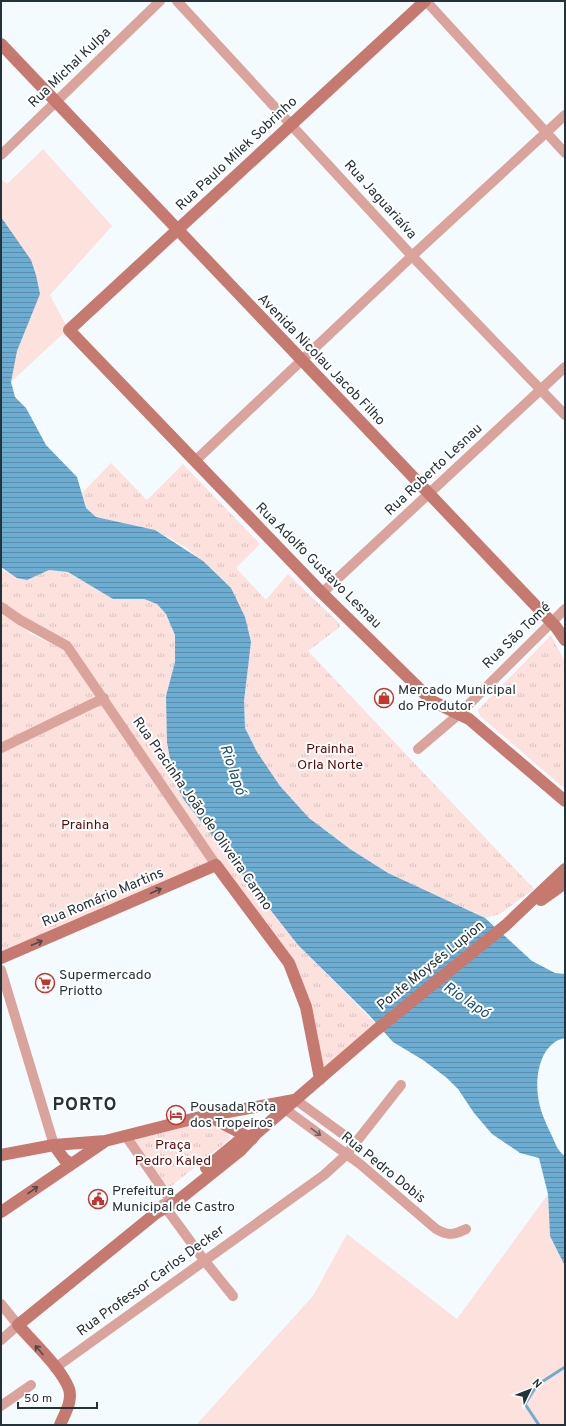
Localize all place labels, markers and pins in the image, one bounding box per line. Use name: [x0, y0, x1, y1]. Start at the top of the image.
place label: Mercado Municipal do Produtor: [398, 682, 516, 715]
shop icon: Mercado Municipal do Produtor: [373, 687, 395, 709]
place label: Supermercado Priotto: [59, 967, 152, 1000]
supermarket icon: Supermercado Priotto: [34, 972, 56, 994]
place label: Pousada Rota dos Tropeiros: [190, 1099, 276, 1132]
hotel icon: Pousada Rota dos Tropeiros: [165, 1104, 187, 1126]
place label: Prefeitura Municipal de Castro: [112, 1183, 235, 1216]
public building icon: Prefeitura Municipal de Castro: [87, 1188, 109, 1210]

